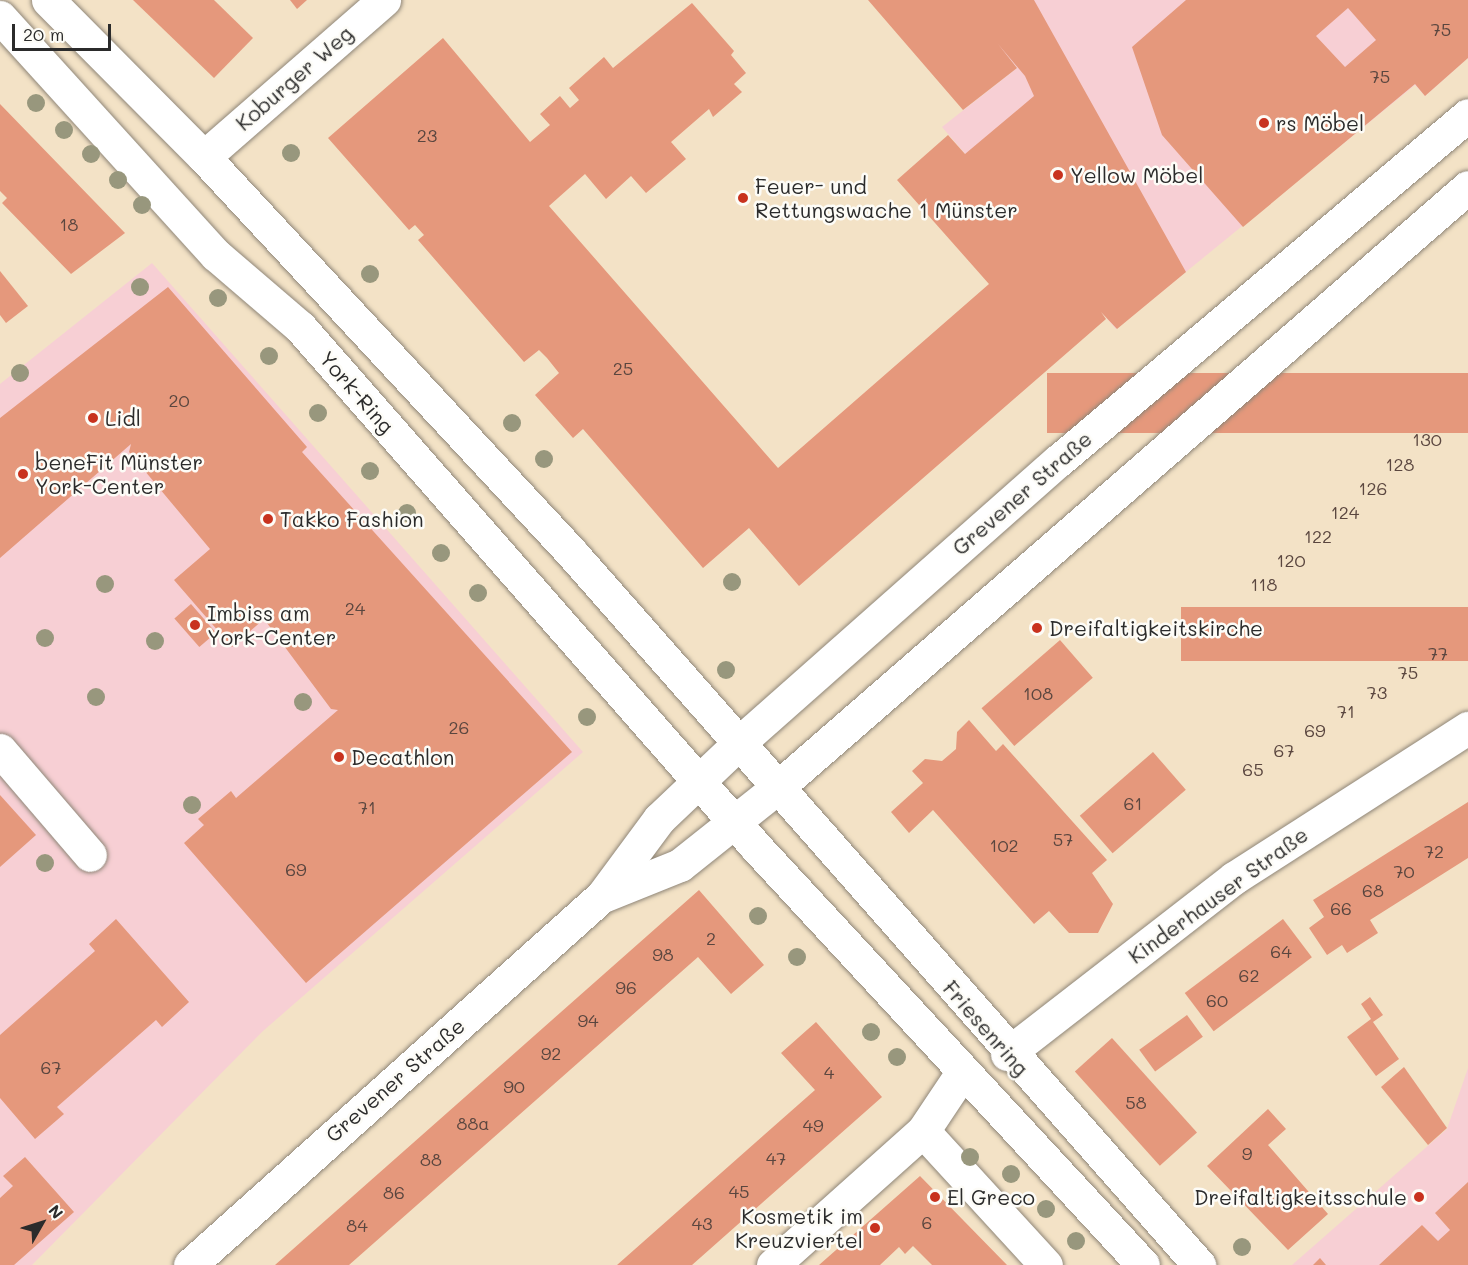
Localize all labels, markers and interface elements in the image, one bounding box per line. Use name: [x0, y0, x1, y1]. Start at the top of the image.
scale bar: [15, 12, 114, 50]
house number: 75: [1431, 18, 1451, 40]
street label: Koburger Weg: [230, 20, 358, 136]
text: 20 m: [23, 22, 64, 46]
house number: 75: [1370, 65, 1390, 87]
place label: rs Möbel: [1276, 110, 1364, 136]
marker: rs Möbel: [1257, 116, 1271, 130]
house number: 23: [417, 124, 437, 146]
place label: Yellow Möbel: [1070, 162, 1204, 188]
marker: Yellow Möbel: [1051, 168, 1065, 182]
place label: Feuer- und Rettungswache 1 Münster: [755, 173, 1018, 223]
marker: Feuer- und Rettungswache 1 Münster: [736, 191, 750, 205]
house number: 18: [60, 213, 78, 235]
street label: York-Ring: [315, 346, 399, 438]
house number: 25: [613, 357, 633, 379]
house number: 20: [168, 389, 190, 411]
place label: Lidl: [105, 405, 141, 431]
marker: Lidl: [86, 411, 100, 425]
street label: Grevener Straße: [947, 426, 1097, 560]
house number: 130: [1412, 428, 1442, 450]
place label: beneFit Münster York-Center: [35, 449, 203, 499]
house number: 128: [1386, 453, 1414, 475]
marker: beneFit Münster York-Center: [16, 467, 30, 481]
house number: 126: [1359, 477, 1387, 499]
house number: 124: [1331, 501, 1359, 523]
place label: Takko Fashion: [280, 506, 424, 532]
marker: Takko Fashion: [261, 512, 275, 526]
house number: 122: [1304, 525, 1332, 547]
house number: 120: [1276, 549, 1306, 571]
house number: 118: [1251, 573, 1277, 595]
house number: 24: [345, 597, 365, 619]
place label: Imbiss am York-Center: [207, 600, 336, 650]
place label: Dreifaltigkeitskirche: [1049, 615, 1263, 641]
marker: Imbiss am York-Center: [188, 618, 202, 632]
marker: Dreifaltigkeitskirche: [1030, 621, 1044, 635]
house number: 77: [1428, 642, 1448, 664]
house number: 75: [1398, 661, 1418, 683]
house number: 73: [1367, 681, 1387, 703]
house number: 108: [1023, 682, 1053, 704]
house number: 71: [1337, 700, 1355, 722]
house number: 26: [449, 716, 469, 738]
house number: 69: [1304, 719, 1326, 741]
house number: 67: [1274, 739, 1294, 761]
place label: Decathlon: [351, 744, 454, 770]
marker: Decathlon: [332, 750, 346, 764]
house number: 65: [1242, 758, 1264, 780]
house number: 61: [1124, 792, 1142, 814]
house number: 71: [358, 796, 376, 818]
street label: Kinderhauser Straße: [1123, 821, 1313, 969]
house number: 57: [1053, 828, 1073, 850]
house number: 102: [989, 834, 1019, 856]
house number: 72: [1424, 840, 1444, 862]
house number: 69: [285, 858, 307, 880]
house number: 70: [1393, 860, 1415, 882]
house number: 68: [1362, 879, 1384, 901]
house number: 66: [1330, 897, 1352, 919]
house number: 2: [706, 927, 716, 949]
house number: 64: [1270, 940, 1292, 962]
house number: 98: [652, 943, 674, 965]
house number: 62: [1239, 964, 1259, 986]
street label: Friesenring: [938, 975, 1034, 1081]
house number: 96: [615, 976, 637, 998]
house number: 60: [1206, 989, 1228, 1011]
house number: 94: [577, 1009, 599, 1031]
street label: Grevener Straße: [320, 1013, 470, 1147]
house number: 92: [541, 1042, 561, 1064]
house number: 67: [41, 1056, 61, 1078]
house number: 4: [824, 1061, 834, 1083]
house number: 90: [503, 1075, 525, 1097]
house number: 58: [1125, 1091, 1147, 1113]
house number: 88a: [457, 1112, 489, 1134]
house number: 49: [802, 1114, 824, 1136]
house number: 9: [1242, 1142, 1252, 1164]
house number: 47: [766, 1147, 786, 1169]
house number: 88: [420, 1148, 442, 1170]
house number: 45: [728, 1180, 750, 1202]
house number: 86: [383, 1181, 405, 1203]
place label: El Greco: [947, 1184, 1035, 1210]
place label: Dreifaltigkeitsschule: [1194, 1184, 1407, 1210]
marker: El Greco: [928, 1190, 942, 1204]
marker: Dreifaltigkeitsschule: [1412, 1190, 1426, 1204]
north arrow: [12, 1193, 72, 1253]
text: N: [44, 1200, 68, 1223]
place label: Kosmetik im Kreuzviertel: [735, 1203, 863, 1253]
house number: 6: [922, 1211, 932, 1233]
house number: 43: [691, 1212, 713, 1234]
house number: 84: [346, 1214, 368, 1236]
marker: Kosmetik im Kreuzviertel: [868, 1221, 882, 1235]

